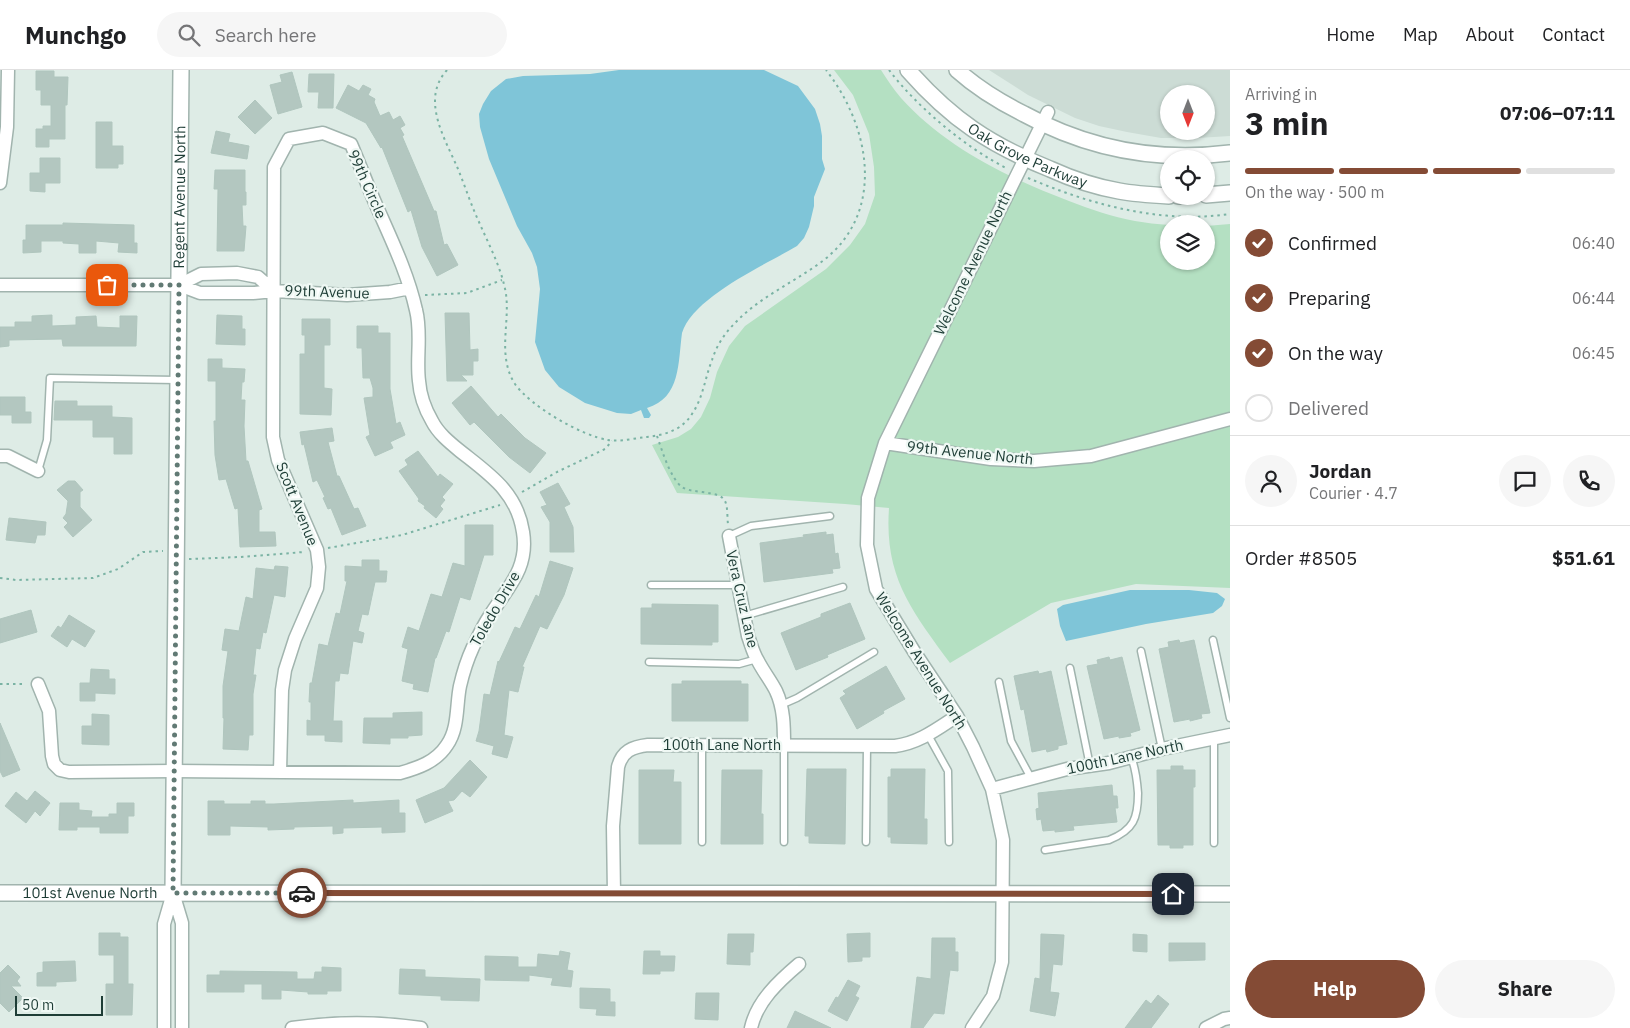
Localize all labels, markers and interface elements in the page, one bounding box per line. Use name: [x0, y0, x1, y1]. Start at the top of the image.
search box: [157, 12, 507, 57]
text: Munchgo: [25, 19, 127, 51]
icon: search: [175, 21, 203, 49]
text: Search here: [215, 23, 316, 47]
text: Home: [1327, 23, 1375, 46]
text: Map: [1403, 23, 1438, 46]
text: About: [1466, 23, 1514, 46]
text: Contact: [1542, 23, 1605, 46]
text: Arriving in: [1245, 84, 1317, 104]
north arrow: [1160, 85, 1215, 140]
map controls: [1160, 85, 1215, 270]
text: 07:06–07:11: [1500, 101, 1615, 125]
text: 3 min: [1245, 102, 1329, 144]
street label: Oak Grove Parkway: [964, 118, 1090, 192]
street label: Regent Avenue North: [169, 125, 189, 269]
street label: 99th Circle: [344, 146, 391, 221]
button: locate: [1160, 150, 1215, 205]
text: On the way · 500 m: [1245, 182, 1384, 202]
street label: Welcome Avenue North: [929, 188, 1016, 338]
button: layers: [1160, 215, 1215, 270]
icon: check: [1245, 229, 1273, 257]
text: Confirmed: [1288, 231, 1377, 255]
text: 06:40: [1572, 233, 1615, 253]
pin: [86, 264, 128, 306]
icon: bag: [93, 271, 121, 299]
street label: 99th Avenue: [284, 281, 370, 302]
icon: check: [1245, 284, 1273, 312]
text: Preparing: [1288, 286, 1370, 310]
text: 06:44: [1572, 288, 1615, 308]
icon: check: [1245, 339, 1273, 367]
text: On the way: [1288, 341, 1383, 365]
text: 06:45: [1572, 343, 1615, 363]
text: Delivered: [1288, 396, 1369, 420]
street label: 99th Avenue North: [906, 436, 1034, 469]
button: person: [1245, 455, 1297, 507]
button: chat: [1499, 455, 1551, 507]
button: phone: [1563, 455, 1615, 507]
street label: Scott Avenue: [272, 459, 323, 548]
text: Jordan: [1309, 459, 1372, 483]
text: Courier · 4.7: [1309, 483, 1398, 503]
text: Order #8505: [1245, 546, 1357, 570]
text: $51.61: [1552, 546, 1615, 570]
street label: Vera Cruz Lane: [722, 548, 763, 650]
street label: Toledo Drive: [465, 568, 524, 650]
street label: Welcome Avenue North: [871, 589, 971, 733]
street label: 100th Lane North: [663, 735, 781, 754]
street label: 100th Lane North: [1065, 735, 1185, 778]
courier: [277, 868, 327, 918]
pin: [1152, 873, 1194, 915]
icon: car: [288, 879, 316, 907]
icon: home: [1159, 880, 1187, 908]
street label: 101st Avenue North: [22, 883, 158, 902]
button: Help: [1245, 960, 1425, 1018]
button: Share: [1435, 960, 1615, 1018]
scale bar: [15, 993, 102, 1016]
text: 50 m: [22, 996, 54, 1014]

